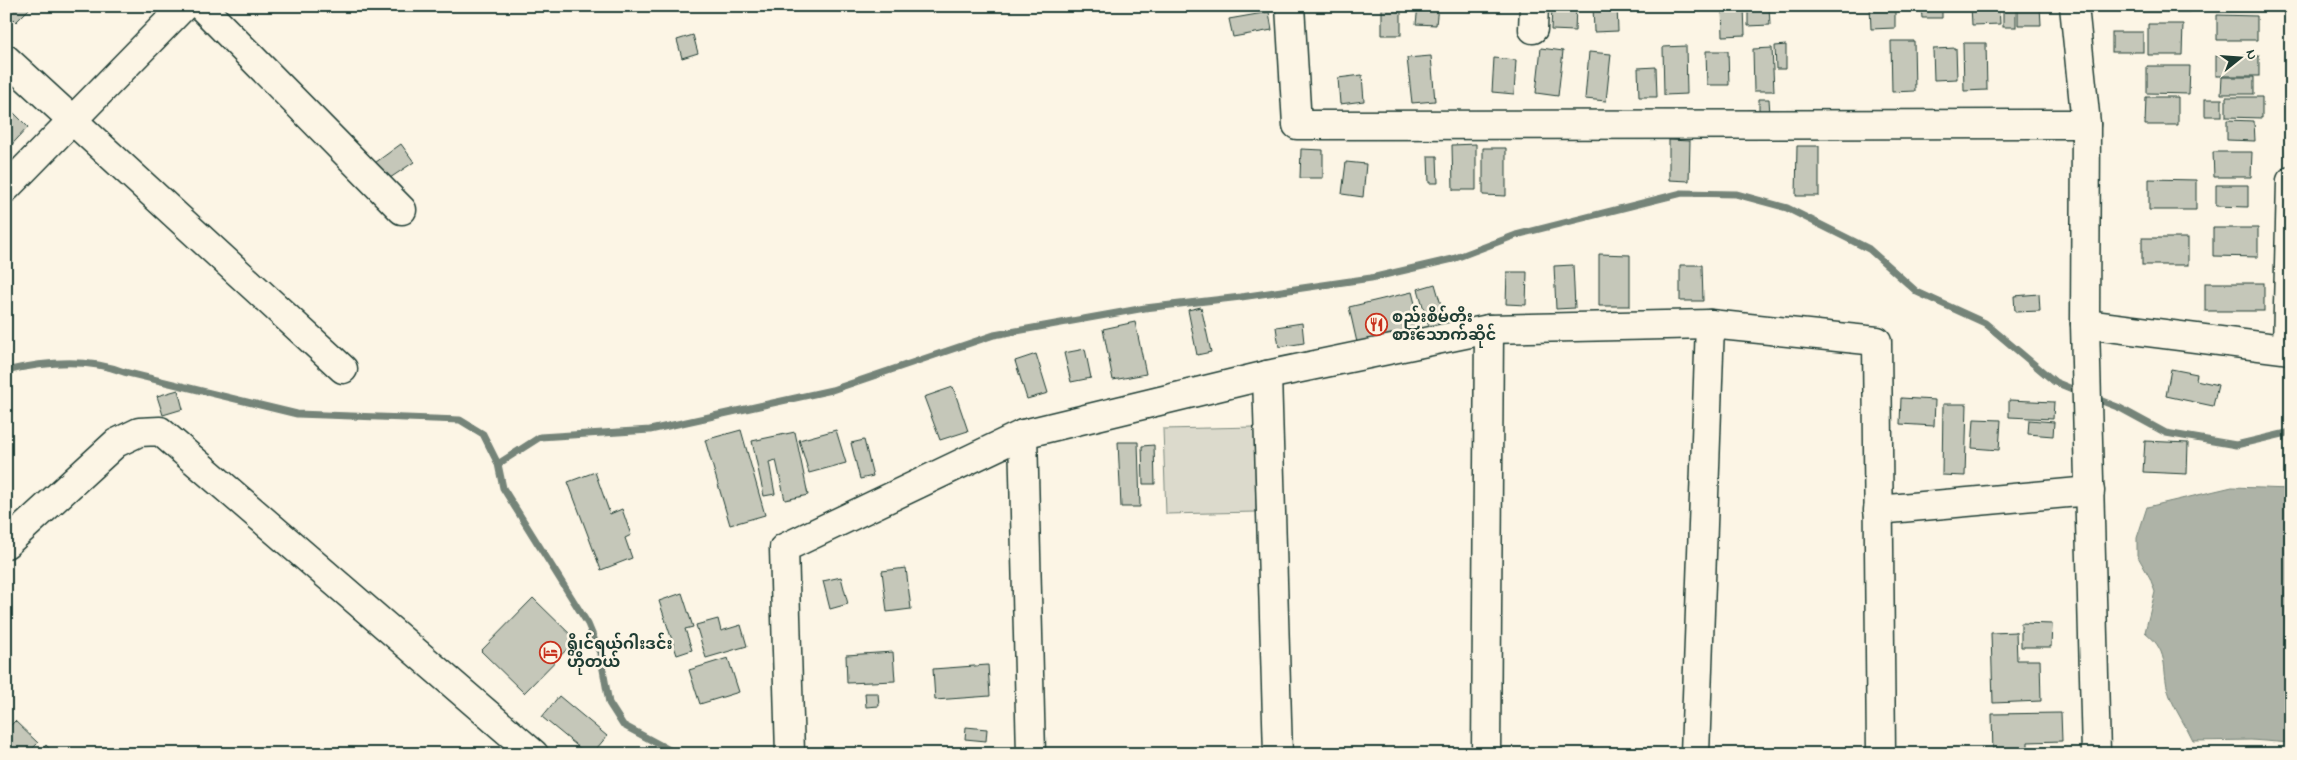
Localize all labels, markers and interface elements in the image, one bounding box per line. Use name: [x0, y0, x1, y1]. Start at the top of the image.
north arrow: [2214, 32, 2264, 82]
text: N: [2240, 47, 2262, 62]
place label: စည်းစိမ်တိုး စားသောက်ဆိုင်: [1392, 305, 1496, 348]
restaurant icon: စည်းစိမ်တိုး စားသောက်ဆိုင်: [1364, 313, 1388, 337]
place label: ရွိုင်ရယ်ဂါးဒင်း ဟိုတယ်: [567, 632, 673, 675]
hotel icon: ရွိုင်ရယ်ဂါးဒင်း ဟိုတယ်: [539, 640, 563, 664]

